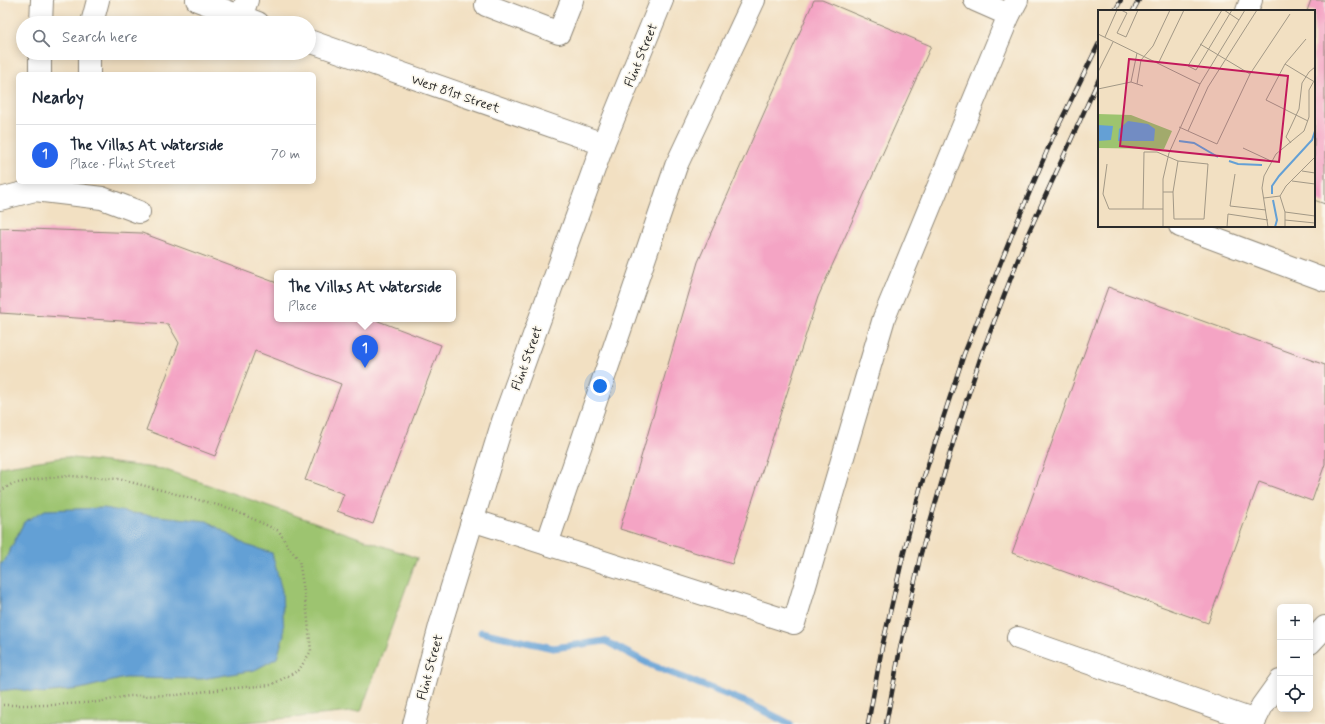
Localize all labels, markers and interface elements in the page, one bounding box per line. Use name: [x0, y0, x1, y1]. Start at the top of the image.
inset map: [1098, 10, 1315, 227]
search box: [16, 16, 316, 60]
street label: Flint Street: [621, 21, 662, 90]
icon: search: [30, 27, 52, 49]
text: Search here: [62, 28, 138, 48]
street label: West 81st Street: [409, 71, 502, 118]
text: Nearby: [32, 87, 84, 109]
text: The Villas At Waterside: [70, 136, 224, 156]
text: 1: [42, 146, 48, 163]
text: 70 m: [271, 146, 300, 163]
text: Place · Flint Street: [70, 156, 176, 173]
popup: [274, 270, 456, 322]
text: The Villas At Waterside: [288, 278, 442, 298]
text: Place: [288, 298, 317, 315]
street label: Flint Street: [508, 324, 547, 393]
pin: 1: [352, 335, 378, 368]
your location: [590, 376, 610, 396]
map controls: [1277, 604, 1313, 712]
button: +: [1277, 604, 1313, 640]
street label: Flint Street: [414, 633, 447, 702]
button: −: [1277, 640, 1313, 676]
button: locate: [1277, 676, 1313, 712]

